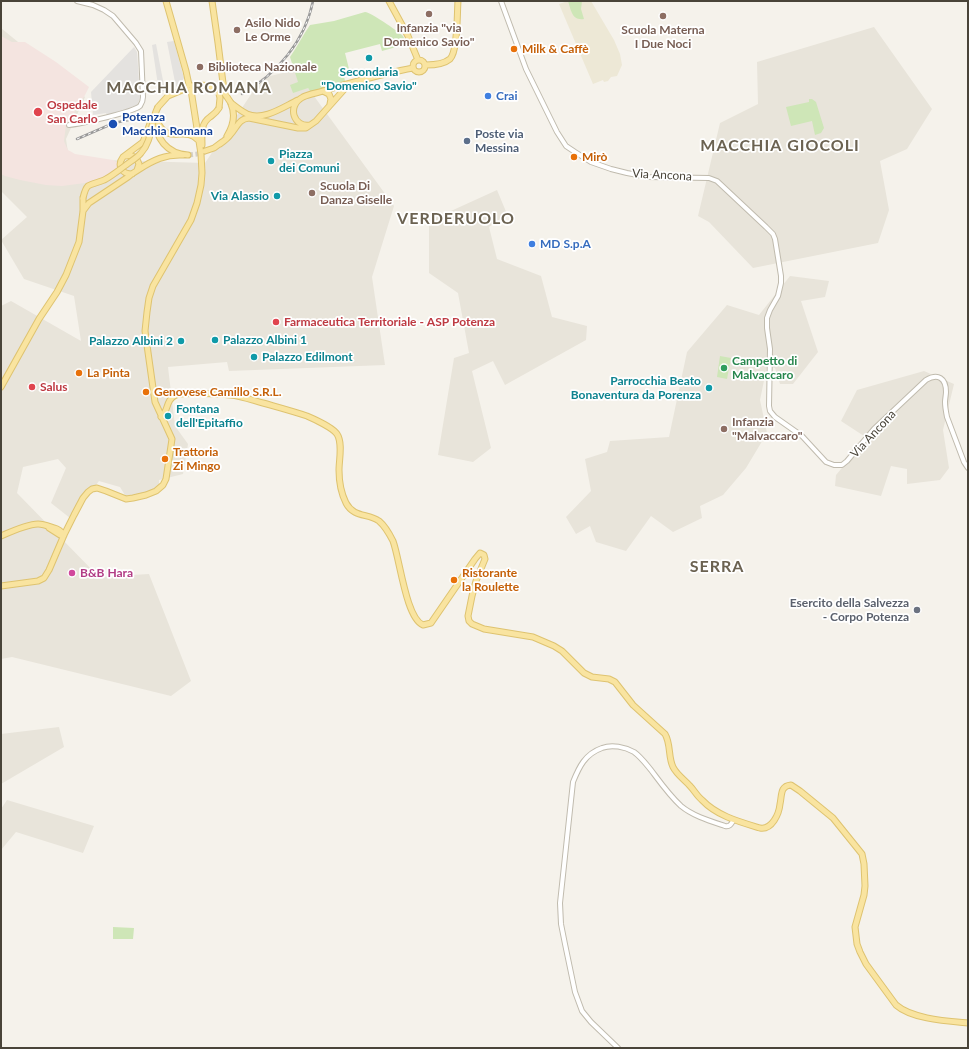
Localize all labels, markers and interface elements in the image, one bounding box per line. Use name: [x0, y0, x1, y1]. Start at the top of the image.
marker: Infanzia "via Domenico Savio": [424, 9, 434, 19]
marker: Scuola Materna I Due Noci: [658, 11, 668, 21]
place label: Asilo Nido Le Orme: [245, 16, 300, 44]
place label: Infanzia "via Domenico Savio": [384, 21, 474, 49]
place label: Scuola Materna I Due Noci: [621, 23, 705, 51]
marker: Asilo Nido Le Orme: [232, 25, 242, 35]
place label: Milk & Caffè: [522, 42, 589, 56]
marker: Milk & Caffè: [509, 44, 519, 54]
marker: Secondaria "Domenico Savio": [364, 53, 374, 63]
place label: Biblioteca Nazionale: [208, 60, 317, 74]
marker: Biblioteca Nazionale: [195, 62, 205, 72]
place label: Secondaria "Domenico Savio": [321, 65, 417, 93]
district label: MACCHIA ROMANA: [106, 78, 272, 98]
place label: Crai: [496, 89, 517, 103]
marker: Crai: [483, 91, 493, 101]
place label: Ospedale San Carlo: [47, 98, 98, 126]
marker: Ospedale San Carlo: [32, 106, 44, 118]
place label: Potenza Macchia Romana: [122, 110, 213, 138]
marker: Potenza Macchia Romana: [107, 118, 119, 130]
place label: Poste via Messina: [475, 127, 524, 155]
marker: Poste via Messina: [462, 136, 472, 146]
district label: MACCHIA GIOCOLI: [700, 136, 860, 156]
place label: Piazza dei Comuni: [279, 147, 340, 175]
place label: Mirò: [582, 150, 607, 164]
marker: Mirò: [569, 152, 579, 162]
marker: Piazza dei Comuni: [266, 156, 276, 166]
street label: Via Ancona: [632, 166, 692, 184]
place label: Scuola Di Danza Giselle: [320, 179, 392, 207]
marker: Scuola Di Danza Giselle: [307, 188, 317, 198]
place label: Via Alassio: [211, 189, 269, 203]
marker: Via Alassio: [272, 191, 282, 201]
district label: VERDERUOLO: [397, 209, 515, 229]
place label: MD S.p.A: [540, 237, 591, 251]
marker: MD S.p.A: [527, 239, 537, 249]
place label: Farmaceutica Territoriale - ASP Potenza: [284, 315, 495, 329]
marker: Farmaceutica Territoriale - ASP Potenza: [271, 317, 281, 327]
place label: Palazzo Albini 1: [223, 333, 307, 347]
place label: Palazzo Albini 2: [89, 334, 173, 348]
marker: Palazzo Albini 1: [210, 335, 220, 345]
marker: Palazzo Albini 2: [176, 336, 186, 346]
place label: Palazzo Edilmont: [262, 350, 353, 364]
marker: Palazzo Edilmont: [249, 352, 259, 362]
place label: Campetto di Malvaccaro: [732, 354, 797, 382]
marker: Campetto di Malvaccaro: [719, 363, 729, 373]
place label: La Pinta: [87, 366, 130, 380]
marker: La Pinta: [74, 368, 84, 378]
place label: Parrocchia Beato Bonaventura da Porenza: [571, 374, 701, 402]
place label: Salus: [40, 380, 68, 394]
marker: Salus: [27, 382, 37, 392]
marker: Parrocchia Beato Bonaventura da Porenza: [704, 383, 714, 393]
place label: Genovese Camillo S.R.L.: [154, 385, 282, 399]
marker: Genovese Camillo S.R.L.: [141, 387, 151, 397]
place label: Fontana dell'Epitaffio: [176, 402, 243, 430]
street label: Via Ancona: [847, 407, 899, 461]
marker: Fontana dell'Epitaffio: [163, 411, 173, 421]
place label: Infanzia "Malvaccaro": [732, 415, 802, 443]
marker: Infanzia "Malvaccaro": [719, 424, 729, 434]
place label: Trattoria Zi Mingo: [173, 445, 220, 473]
marker: Trattoria Zi Mingo: [160, 454, 170, 464]
district label: SERRA: [690, 557, 744, 577]
place label: B&B Hara: [80, 566, 133, 580]
place label: Ristorante la Roulette: [462, 566, 519, 594]
marker: B&B Hara: [67, 568, 77, 578]
marker: Ristorante la Roulette: [449, 575, 459, 585]
place label: Esercito della Salvezza - Corpo Potenza: [790, 596, 909, 624]
marker: Esercito della Salvezza - Corpo Potenza: [912, 605, 922, 615]

